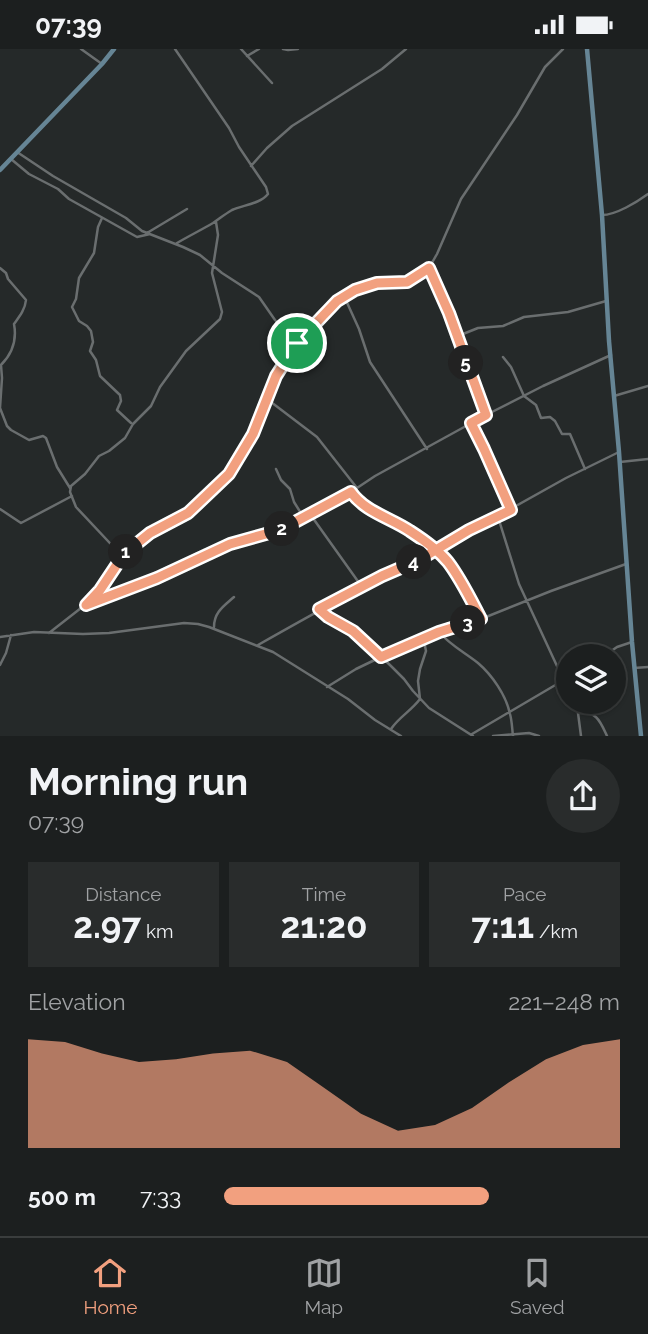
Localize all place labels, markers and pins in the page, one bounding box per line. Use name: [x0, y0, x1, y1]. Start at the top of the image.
pin: [267, 313, 327, 373]
pin: 5: [448, 345, 484, 381]
pin: 2: [264, 511, 300, 547]
pin: 1: [108, 535, 144, 569]
pin: 4: [396, 545, 432, 579]
pin: 3: [450, 605, 486, 641]

